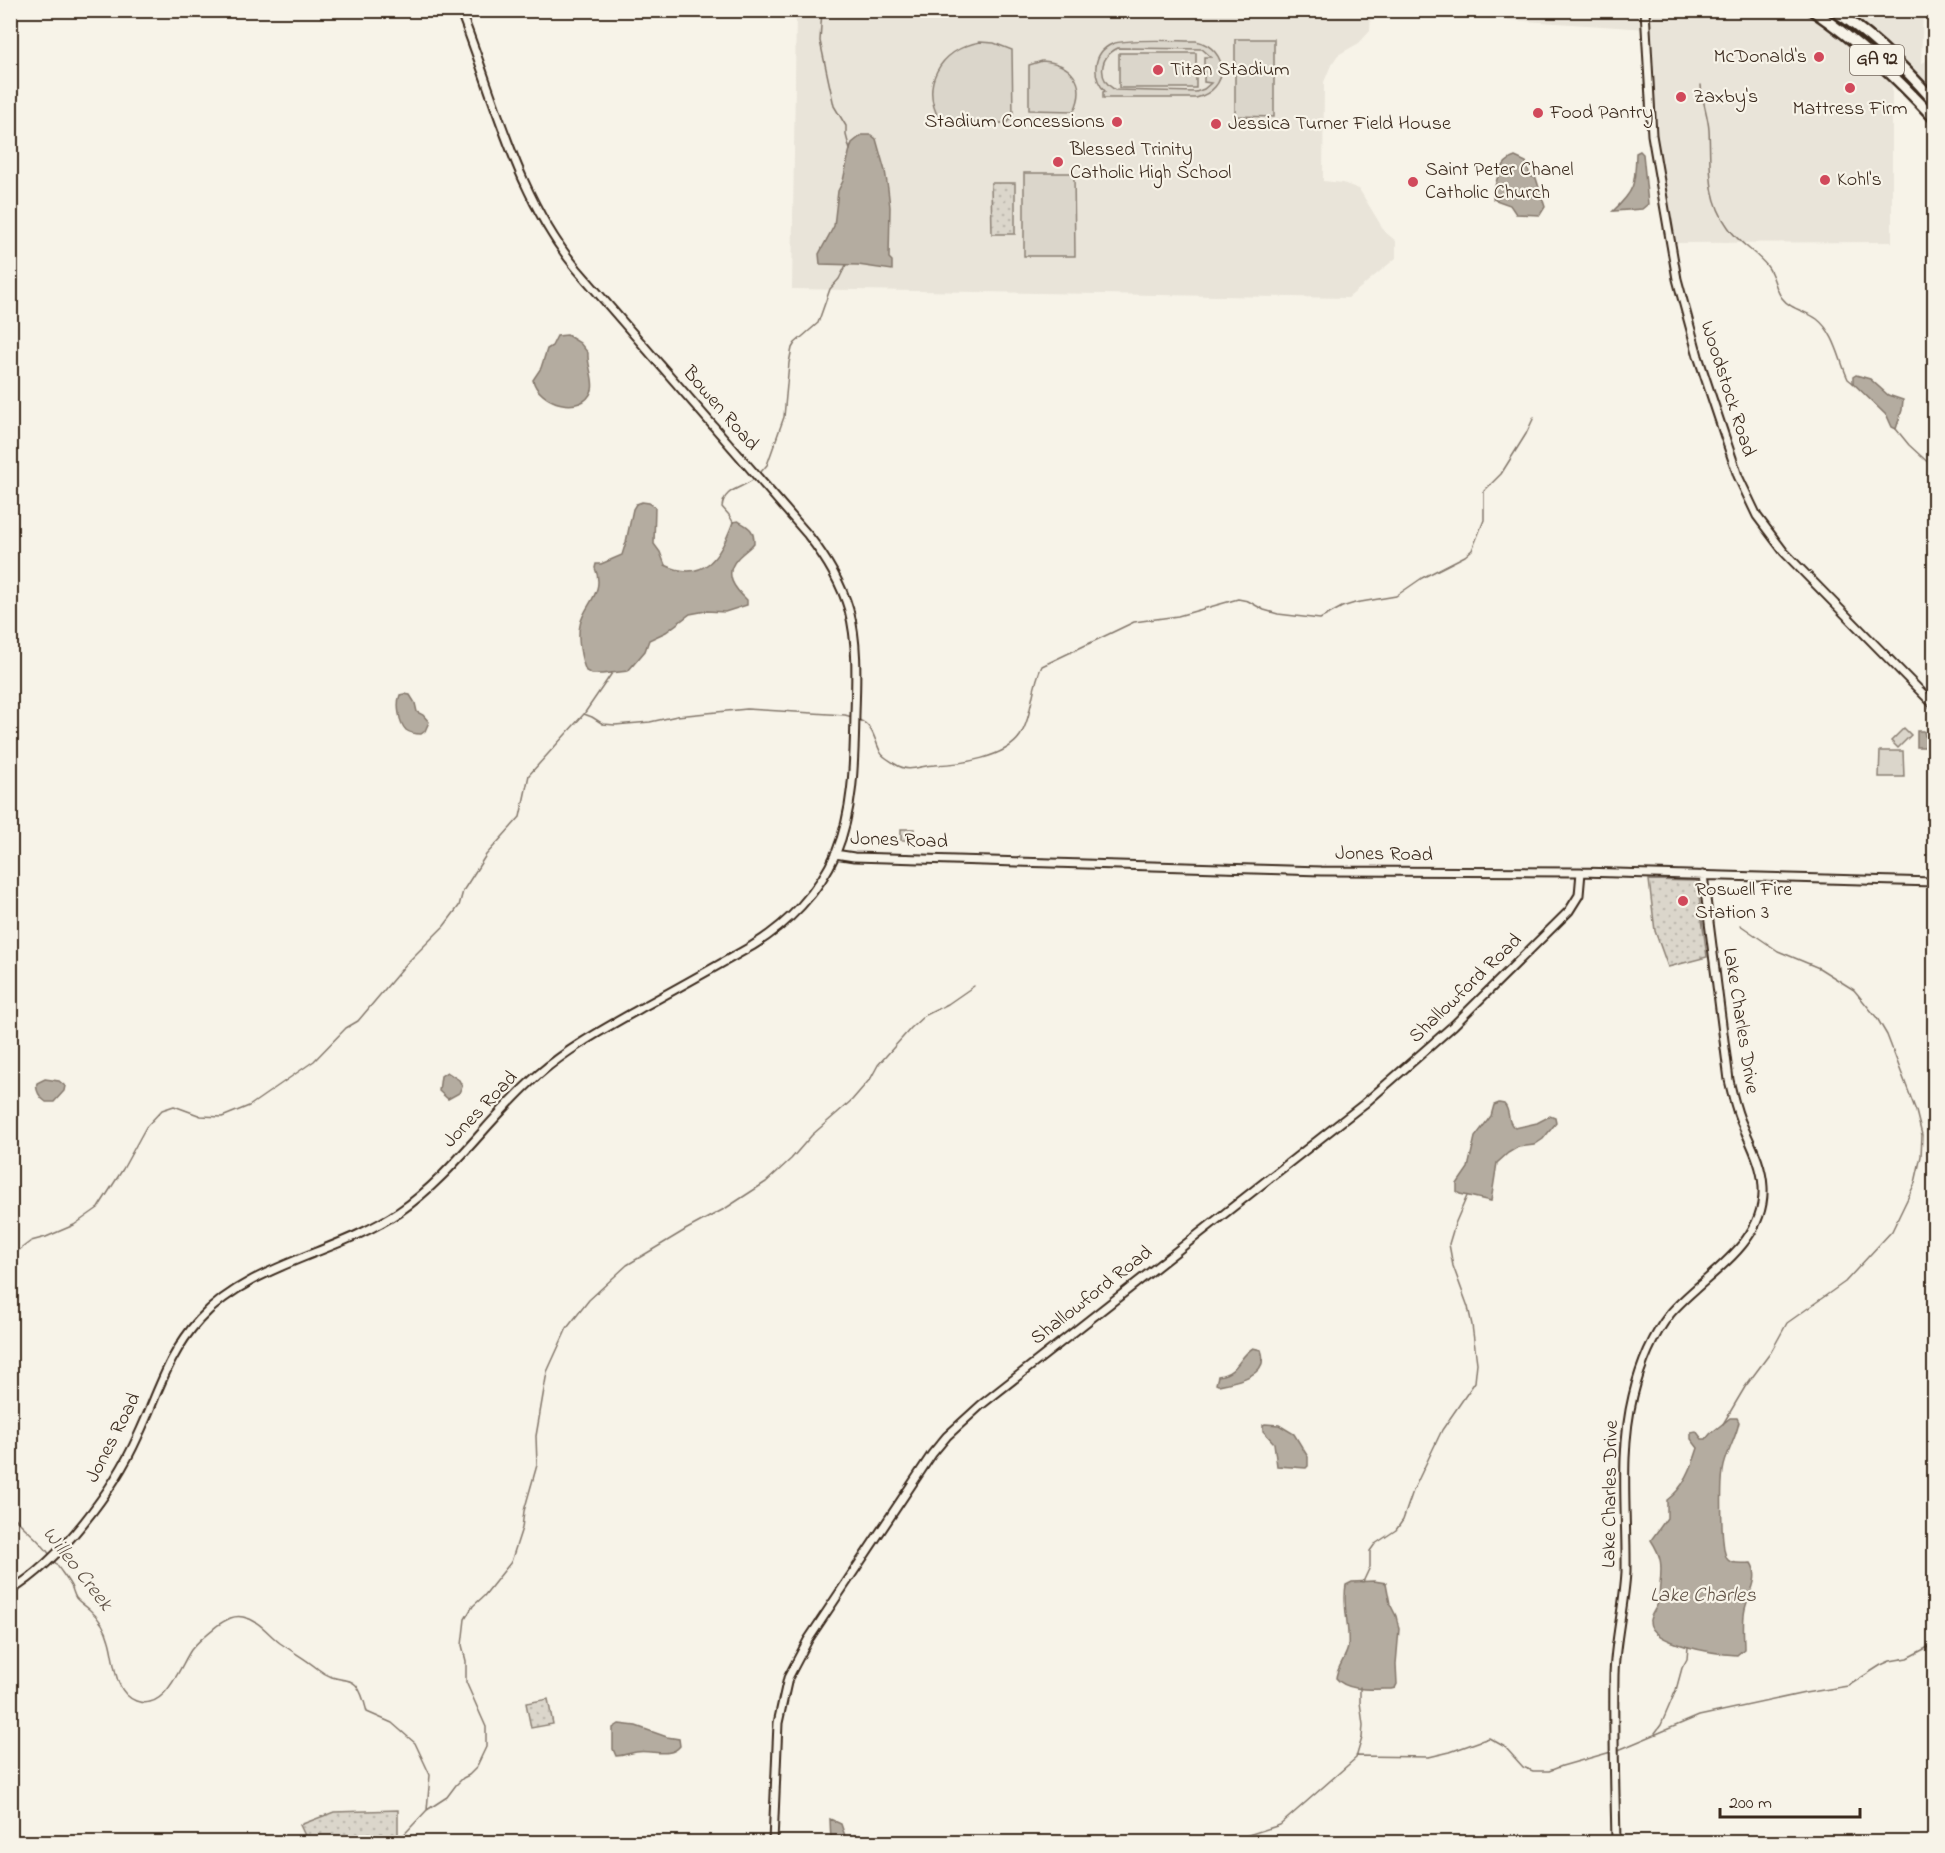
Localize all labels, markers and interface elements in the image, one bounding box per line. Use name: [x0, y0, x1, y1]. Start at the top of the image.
place label: McDonald's: [1713, 43, 1807, 72]
road number: GA 92: [1850, 45, 1904, 75]
marker: McDonald's: [1812, 50, 1826, 64]
place label: Titan Stadium: [1170, 56, 1290, 85]
marker: Titan Stadium: [1151, 63, 1165, 77]
marker: Mattress Firm: [1843, 81, 1857, 95]
place label: Zaxby's: [1693, 83, 1758, 112]
marker: Zaxby's: [1674, 90, 1688, 104]
place label: Mattress Firm: [1792, 95, 1908, 124]
place label: Food Pantry: [1549, 99, 1653, 128]
marker: Food Pantry: [1531, 106, 1545, 120]
place label: Stadium Concessions: [924, 108, 1105, 137]
place label: Jessica Turner Field House: [1228, 110, 1451, 139]
marker: Stadium Concessions: [1110, 115, 1124, 129]
marker: Jessica Turner Field House: [1209, 117, 1223, 131]
place label: Blessed Trinity Catholic High School: [1069, 136, 1231, 189]
marker: Blessed Trinity Catholic High School: [1051, 155, 1065, 169]
place label: Saint Peter Chanel Catholic Church: [1425, 156, 1574, 208]
place label: Kohl's: [1837, 166, 1882, 195]
marker: Kohl's: [1818, 173, 1832, 187]
marker: Saint Peter Chanel Catholic Church: [1406, 175, 1420, 189]
street label: Woodstock Road: [1691, 317, 1763, 461]
street label: Bowen Road: [674, 359, 765, 458]
street label: Jones Road: [850, 825, 948, 857]
street label: Jones Road: [1335, 840, 1433, 870]
place label: Roswell Fire Station 3: [1695, 876, 1792, 928]
marker: Roswell Fire Station 3: [1676, 894, 1690, 908]
street label: Shallowford Road: [1403, 927, 1529, 1051]
street label: Lake Charles Drive: [1714, 946, 1766, 1096]
street label: Jones Road: [437, 1065, 525, 1155]
street label: Shallowford Road: [1025, 1239, 1159, 1353]
street label: Jones Road: [79, 1388, 149, 1488]
street label: Lake Charles Drive: [1595, 1420, 1627, 1568]
water label: Willeo Creek: [34, 1520, 120, 1618]
water label: Lake Charles: [1650, 1581, 1756, 1611]
scale bar: [1720, 1781, 1860, 1819]
text: 200 m: [1729, 1791, 1772, 1817]

